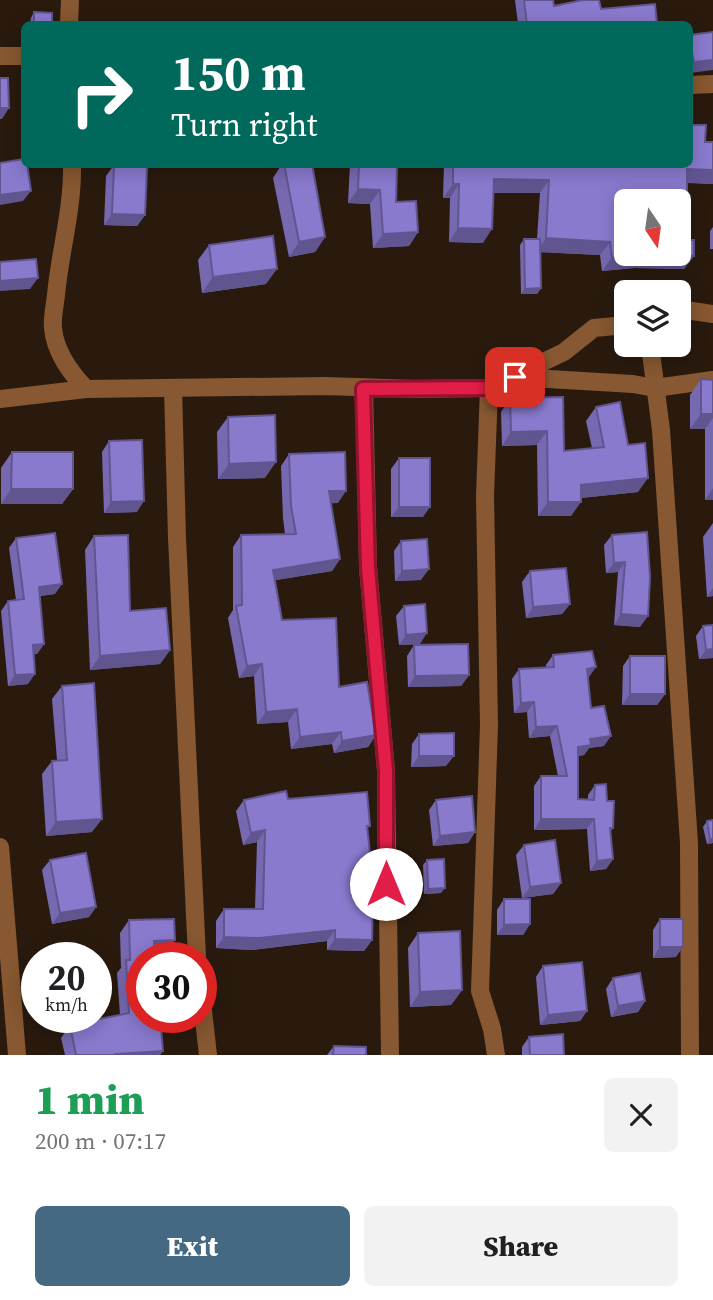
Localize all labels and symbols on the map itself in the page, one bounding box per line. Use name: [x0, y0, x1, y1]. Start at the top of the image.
north arrow: [614, 189, 691, 266]
pin: [485, 347, 545, 407]
position arrow: [349, 847, 423, 921]
speed limit sign: 30: [126, 942, 217, 1033]

